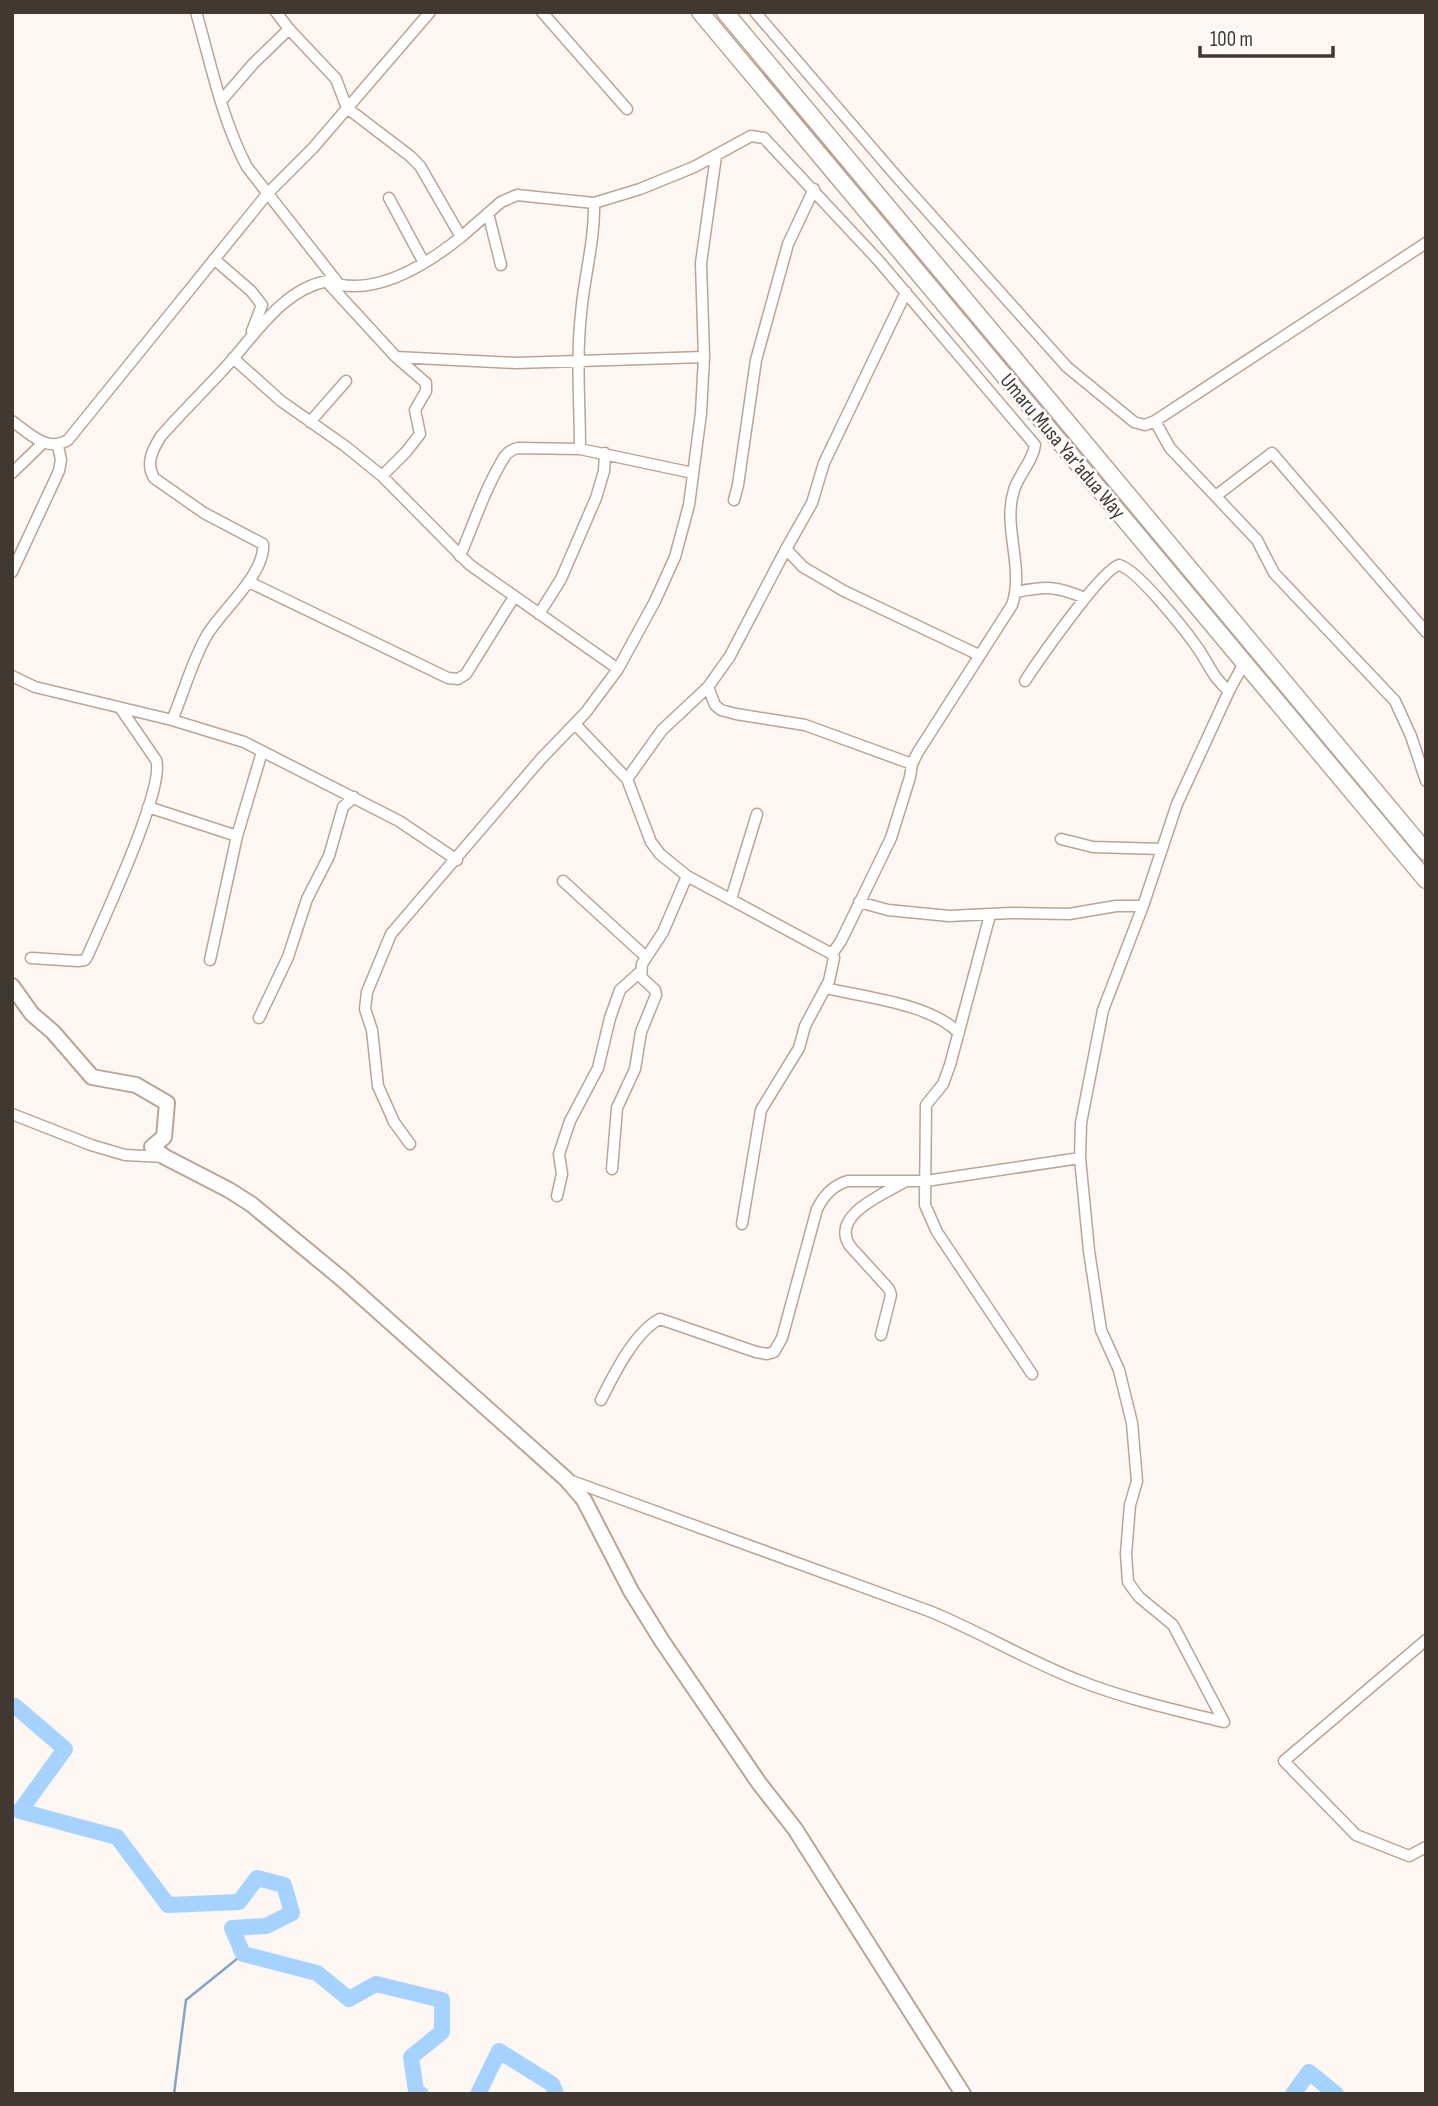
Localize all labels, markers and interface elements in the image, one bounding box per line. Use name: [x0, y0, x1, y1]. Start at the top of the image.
scale bar: [1200, 14, 1333, 58]
text: 100 m: [1210, 27, 1253, 52]
street label: Umaru Musa Yar'adua Way: [995, 369, 1131, 524]

